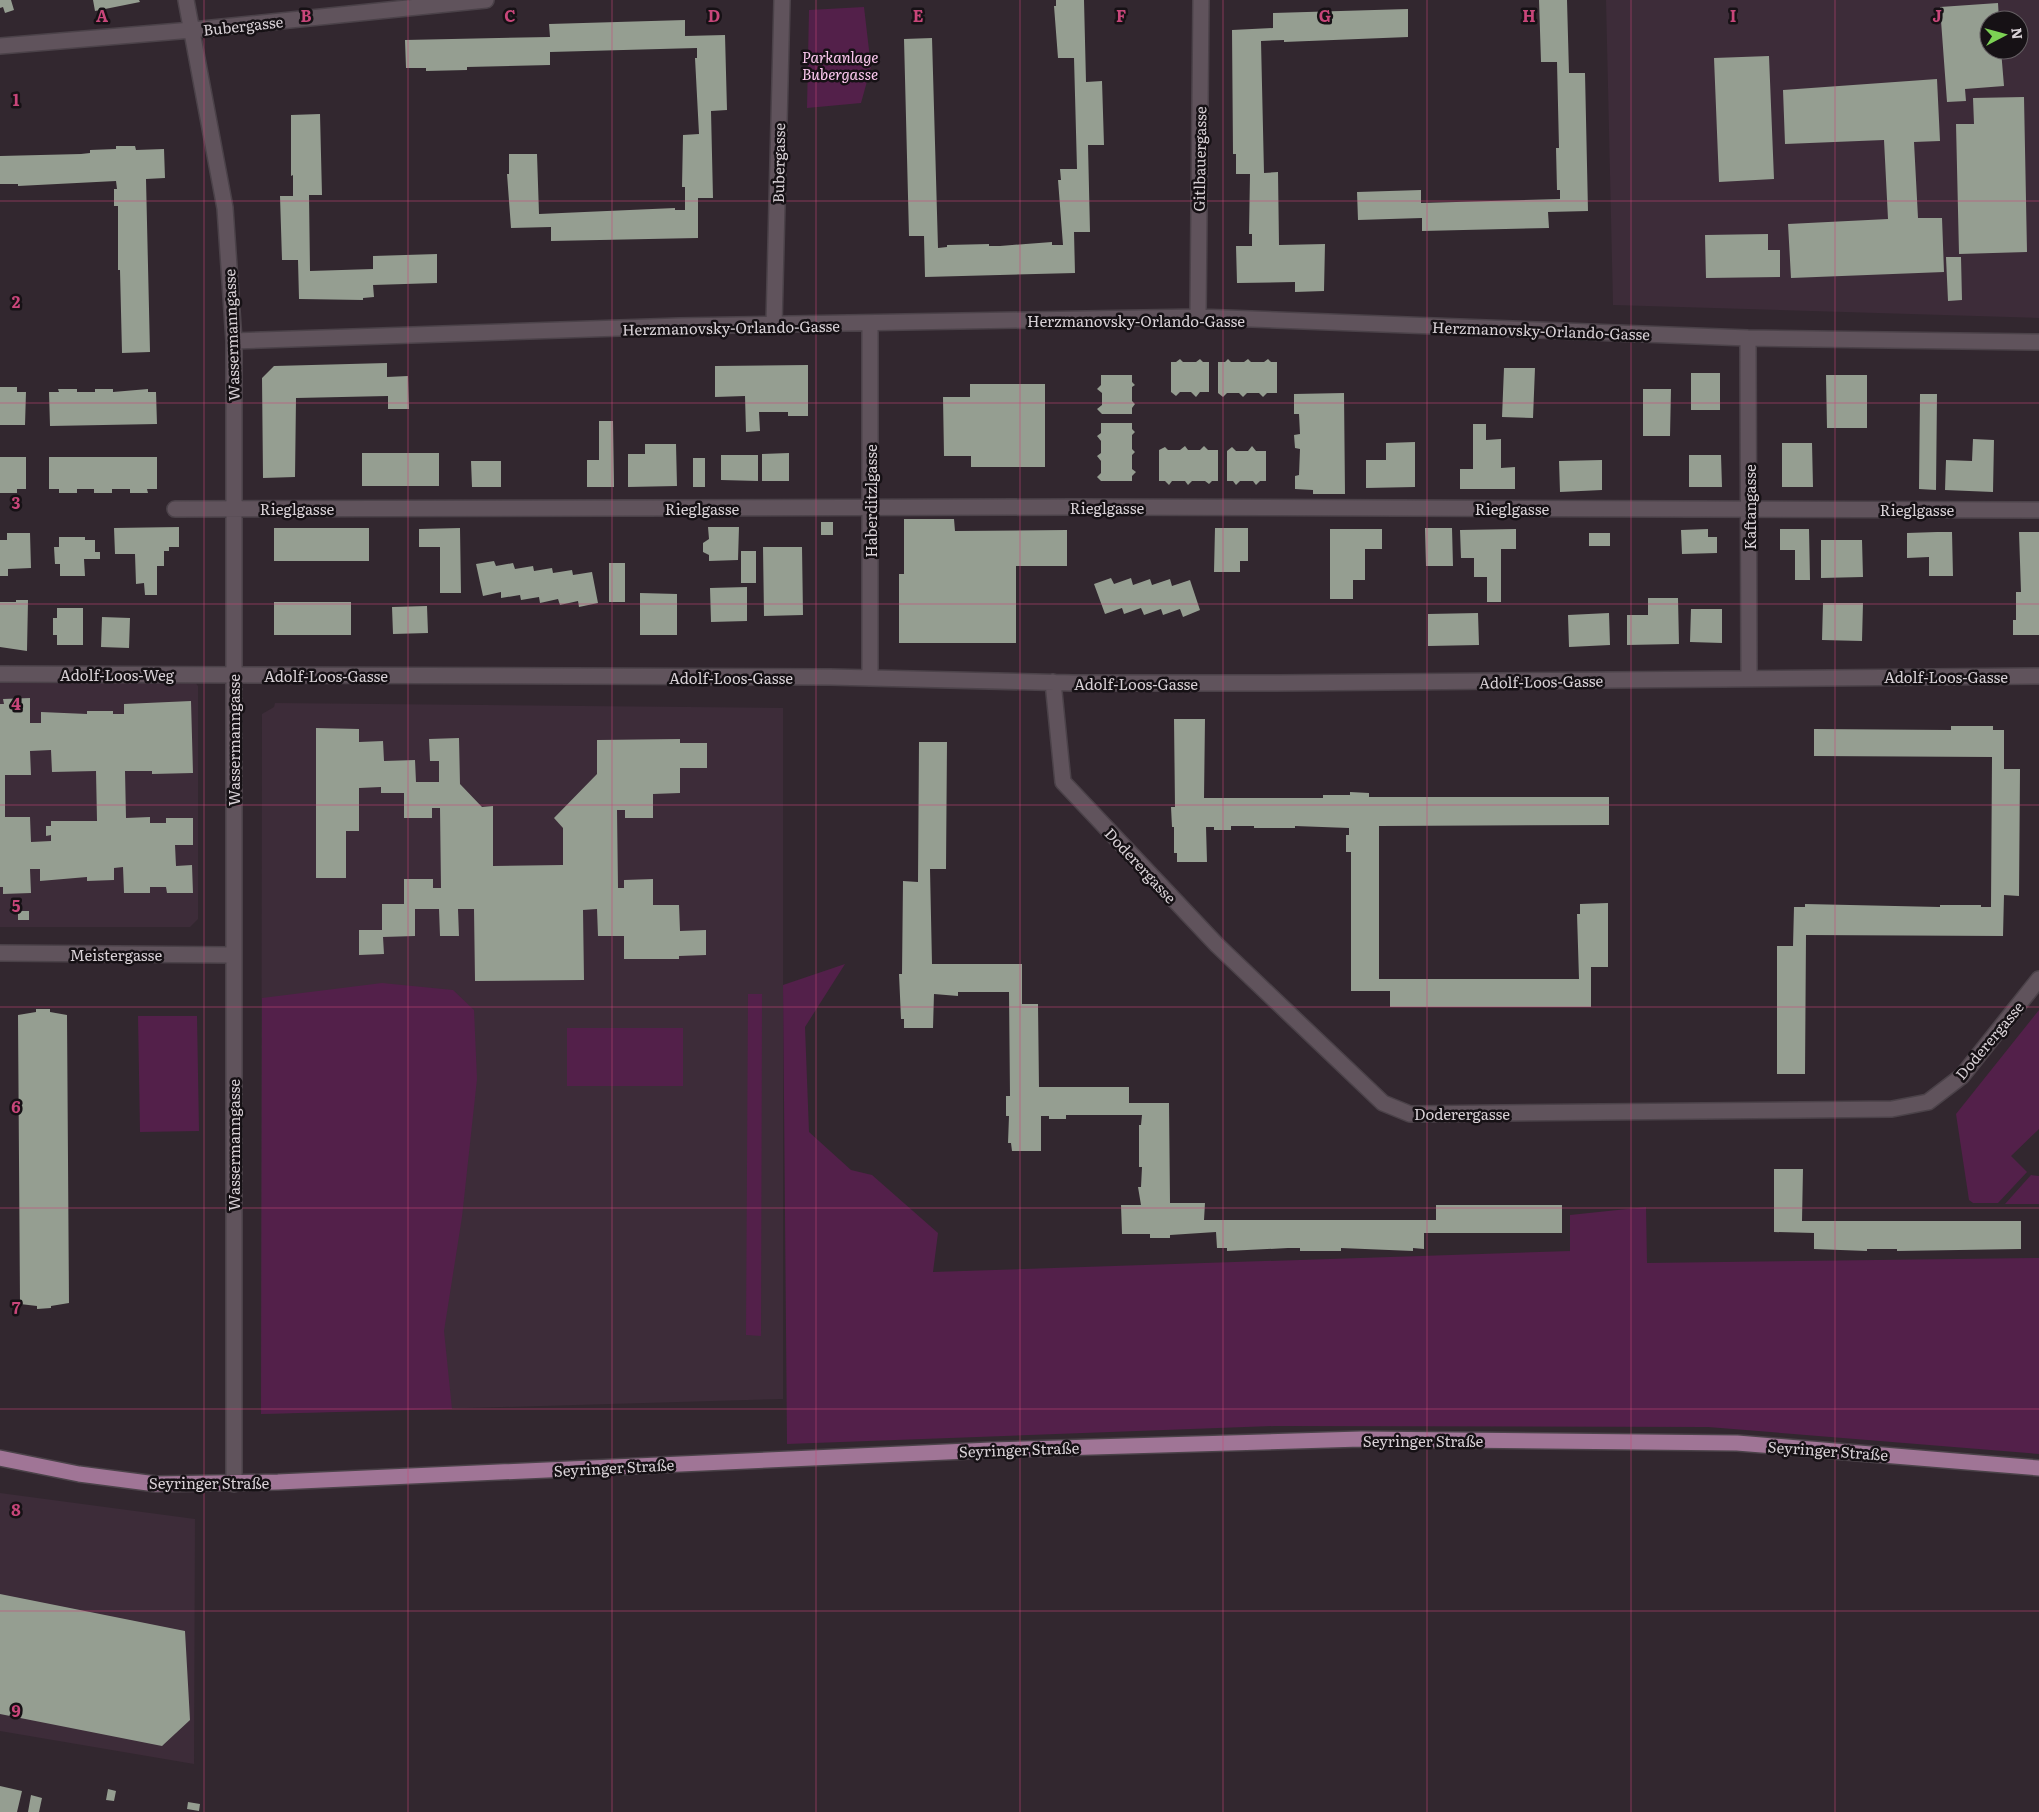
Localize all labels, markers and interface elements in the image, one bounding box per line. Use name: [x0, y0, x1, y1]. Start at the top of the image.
text: A: [96, 3, 108, 27]
text: B: [300, 3, 312, 27]
text: C: [504, 3, 516, 27]
text: D: [708, 3, 720, 27]
text: E: [913, 3, 924, 27]
text: F: [1116, 3, 1126, 27]
text: G: [1319, 3, 1331, 27]
text: H: [1522, 3, 1536, 27]
text: I: [1730, 3, 1736, 27]
text: J: [1932, 3, 1942, 27]
street label: Bubergasse: [202, 9, 284, 41]
north arrow: [1979, 10, 2029, 60]
text: N: [2007, 27, 2029, 41]
park label: Parkanlage Bubergasse: [802, 45, 878, 85]
text: 1: [13, 87, 20, 111]
street label: Gitlbauergasse: [1187, 106, 1211, 212]
street label: Bubergasse: [766, 122, 790, 203]
street label: Wassermanngasse: [217, 268, 245, 401]
text: 2: [12, 289, 21, 313]
street label: Herzmanovsky-Orlando-Gasse: [1027, 309, 1245, 332]
street label: Herzmanovsky-Orlando-Gasse: [622, 314, 840, 340]
street label: Herzmanovsky-Orlando-Gasse: [1432, 315, 1651, 345]
street label: Haberditzlgasse: [859, 444, 882, 558]
street label: Kaftangasse: [1738, 464, 1761, 550]
text: 3: [12, 490, 21, 514]
street label: Rieglgasse: [1070, 496, 1144, 519]
street label: Rieglgasse: [260, 497, 334, 520]
street label: Rieglgasse: [665, 497, 739, 520]
street label: Rieglgasse: [1475, 497, 1549, 520]
street label: Rieglgasse: [1880, 498, 1954, 521]
street label: Adolf-Loos-Weg: [60, 663, 175, 686]
street label: Adolf-Loos-Gasse: [264, 664, 388, 687]
street label: Adolf-Loos-Gasse: [1884, 665, 2008, 688]
street label: Adolf-Loos-Gasse: [669, 666, 793, 689]
street label: Adolf-Loos-Gasse: [1479, 668, 1604, 694]
street label: Adolf-Loos-Gasse: [1074, 672, 1198, 695]
street label: Wassermanngasse: [222, 674, 245, 806]
text: 4: [11, 691, 21, 715]
street label: Doderergasse: [1100, 822, 1182, 908]
text: 5: [12, 893, 21, 917]
street label: Meistergasse: [70, 943, 162, 966]
street label: Doderergasse: [1949, 996, 2029, 1084]
street label: Wassermanngasse: [222, 1079, 245, 1211]
text: 6: [11, 1094, 21, 1118]
street label: Doderergasse: [1414, 1102, 1510, 1125]
text: 7: [12, 1295, 21, 1319]
street label: Seyringer Straße: [1363, 1429, 1484, 1452]
street label: Seyringer Straße: [1767, 1434, 1889, 1466]
street label: Seyringer Straße: [958, 1435, 1080, 1463]
street label: Seyringer Straße: [553, 1452, 675, 1482]
street label: Seyringer Straße: [149, 1471, 270, 1494]
text: 8: [11, 1497, 21, 1521]
text: 9: [11, 1698, 21, 1722]

